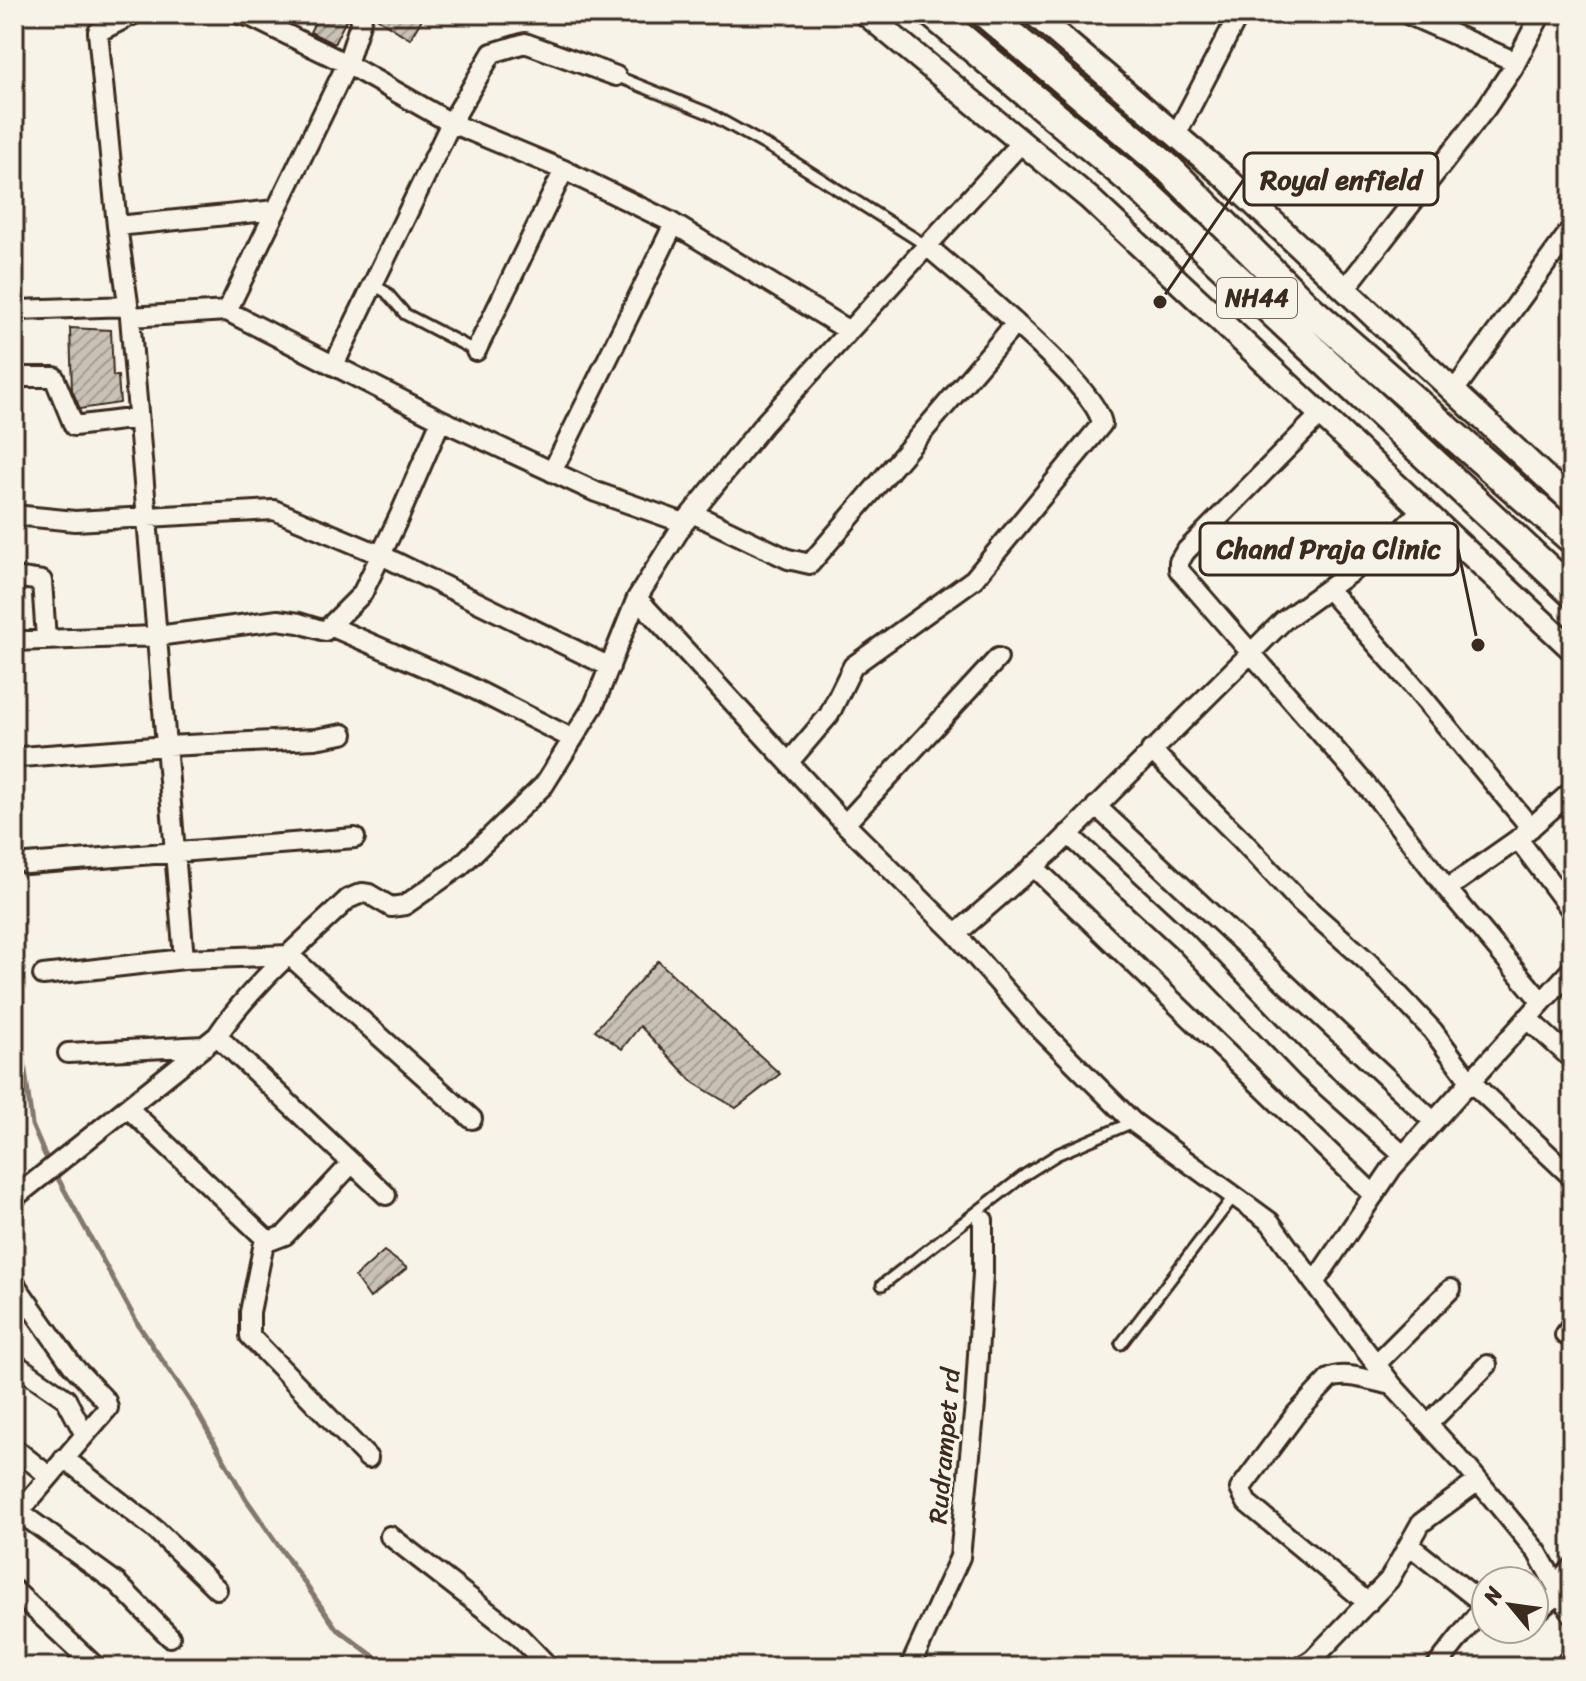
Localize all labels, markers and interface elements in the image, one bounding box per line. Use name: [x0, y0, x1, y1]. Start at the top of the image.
callout: Royal enfield: [1244, 153, 1438, 205]
text: Royal enfield: [1259, 155, 1424, 204]
road number: NH44: [1217, 278, 1297, 318]
callout: Chand Praja Clinic: [1200, 523, 1458, 575]
text: Chand Praja Clinic: [1216, 524, 1442, 573]
street label: Rudrampet rd: [914, 1364, 974, 1526]
north arrow: [1470, 1565, 1550, 1645]
text: N: [1472, 1579, 1514, 1613]

